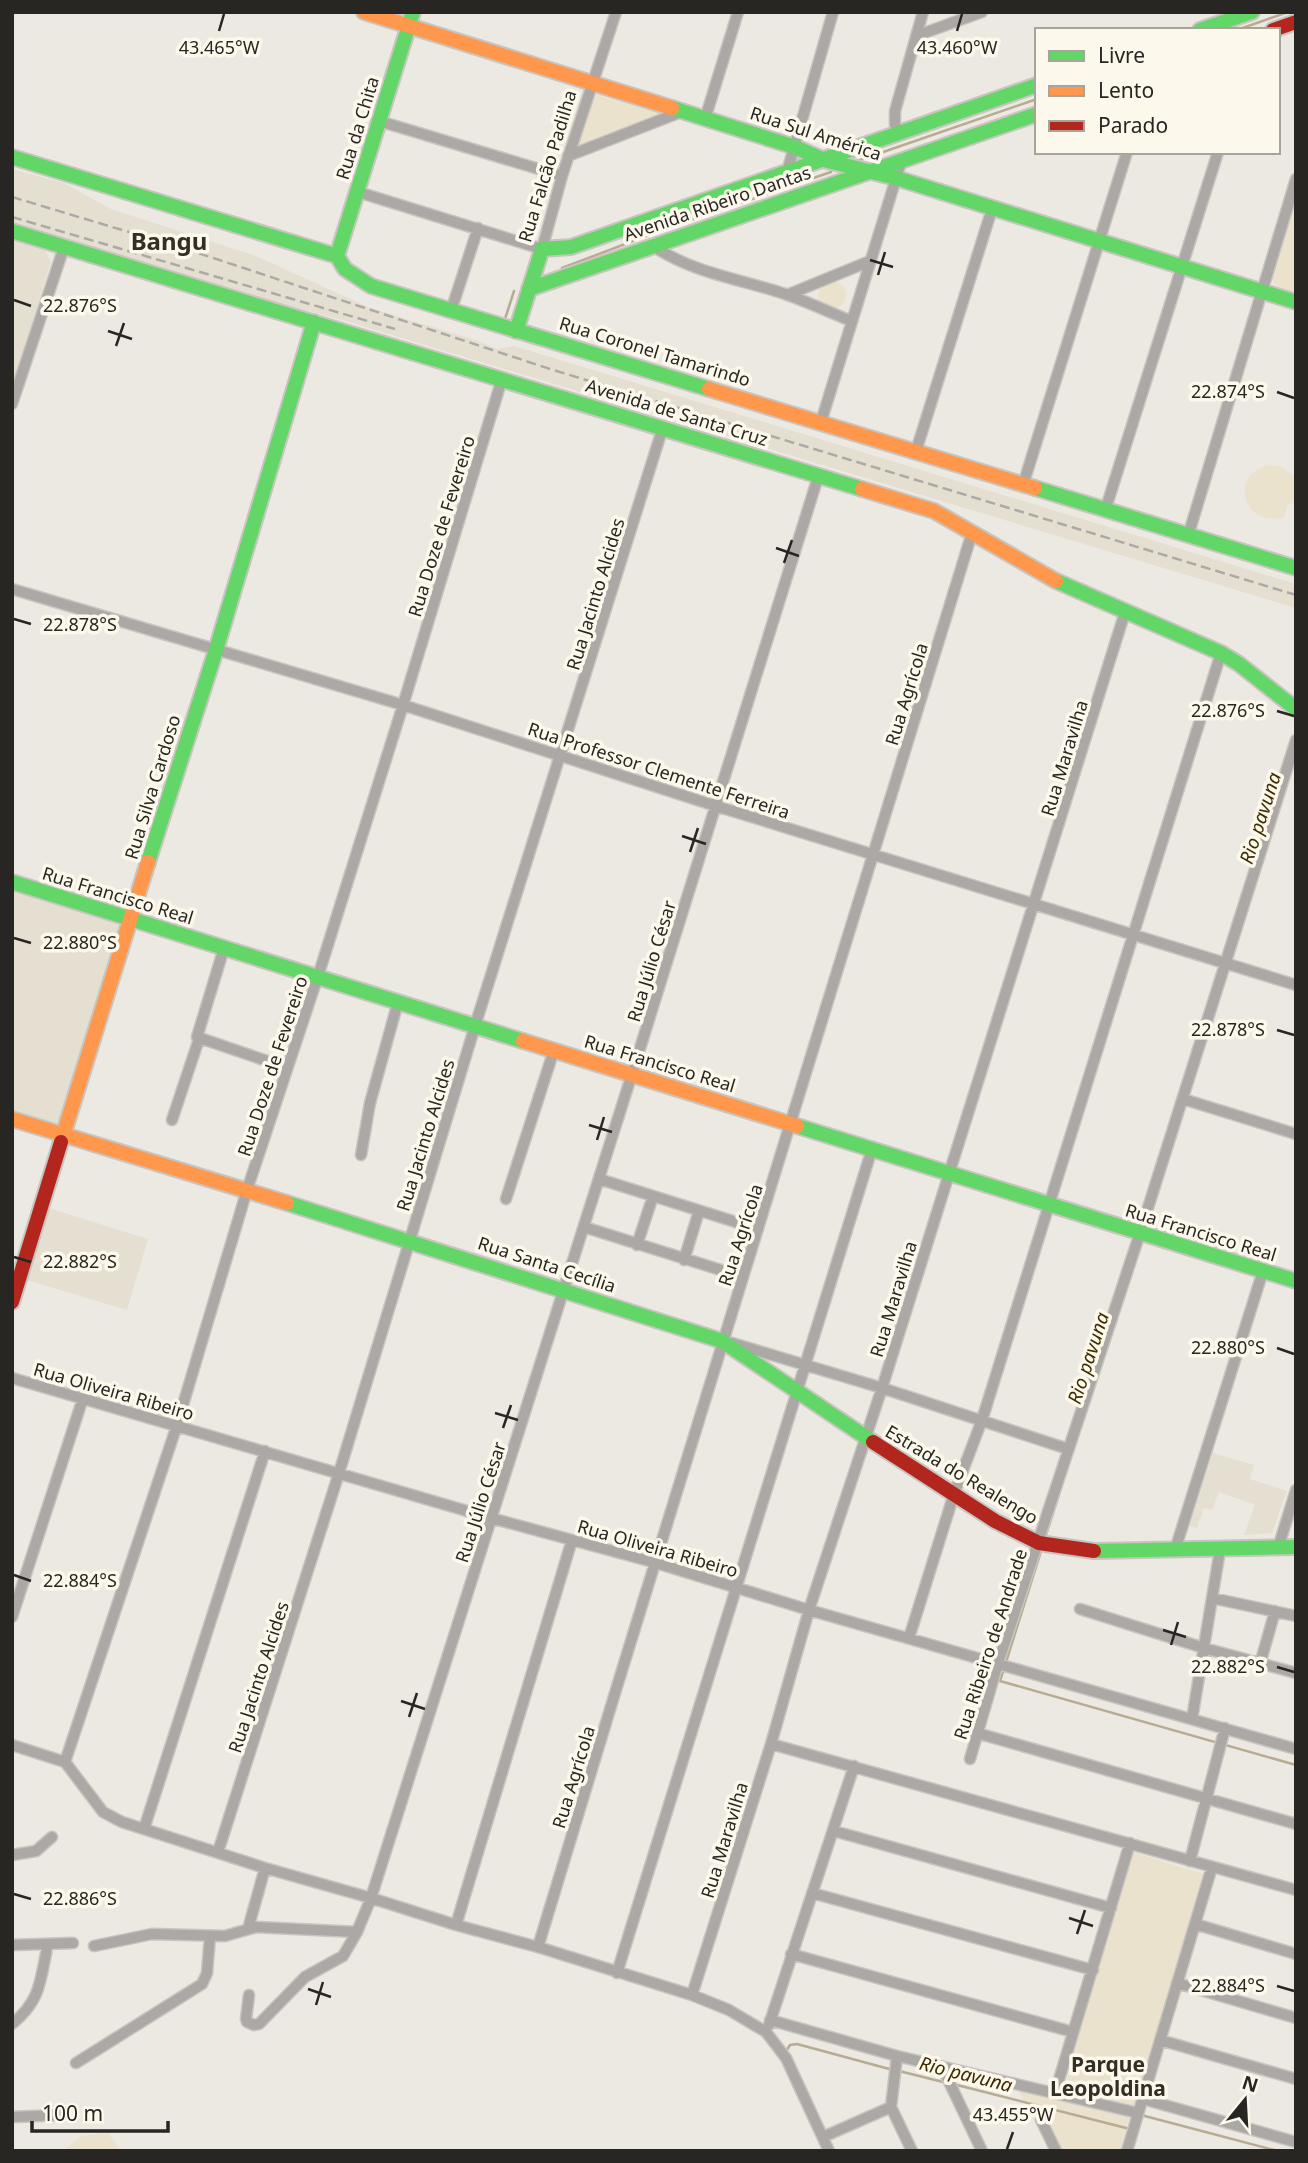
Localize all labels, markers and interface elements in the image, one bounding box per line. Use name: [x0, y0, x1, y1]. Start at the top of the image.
legend: [1035, 28, 1280, 154]
text: 43.465°W: [179, 35, 260, 59]
text: 43.460°W: [917, 35, 998, 59]
text: Livre: [1098, 41, 1145, 69]
street label: Rua da Chita: [330, 73, 384, 183]
text: Lento: [1098, 76, 1154, 104]
street label: Rua Falcão Padilha: [512, 87, 582, 245]
street label: Rua Sul América: [747, 100, 885, 166]
text: Parado: [1098, 111, 1168, 139]
street label: Avenida Ribeiro Dantas: [620, 160, 814, 246]
district label: Bangu: [131, 224, 207, 257]
text: 22.876°S: [43, 293, 117, 317]
street label: Rua Coronel Tamarindo: [556, 310, 754, 392]
street label: Avenida de Santa Cruz: [583, 373, 771, 451]
text: 22.874°S: [1191, 379, 1265, 403]
street label: Rua Doze de Fevereiro: [402, 432, 480, 620]
street label: Rua Jacinto Alcides: [560, 515, 630, 673]
text: 22.878°S: [43, 612, 117, 636]
street label: Rua Agrícola: [879, 640, 933, 748]
street label: Rua Maravilha: [1035, 697, 1093, 819]
text: 22.876°S: [1191, 698, 1265, 722]
street label: Rua Silva Cardoso: [119, 712, 185, 862]
street label: Rua Professor Clemente Ferreira: [525, 716, 793, 824]
water label: Rio pavuna: [1233, 769, 1287, 867]
street label: Rua Francisco Real: [39, 861, 197, 929]
street label: Rua Júlio César: [621, 897, 681, 1025]
text: 22.880°S: [43, 930, 117, 954]
street label: Rua Doze de Fevereiro: [231, 973, 313, 1159]
text: 22.878°S: [1191, 1017, 1265, 1041]
street label: Rua Francisco Real: [581, 1029, 739, 1097]
street label: Rua Jacinto Alcides: [390, 1056, 460, 1214]
street label: Rua Agrícola: [712, 1181, 768, 1289]
street label: Rua Francisco Real: [1122, 1198, 1280, 1266]
street label: Rua Santa Cecília: [475, 1230, 619, 1298]
street label: Rua Maravilha: [864, 1238, 922, 1360]
text: 22.882°S: [43, 1249, 117, 1273]
water label: Rio pavuna: [1061, 1309, 1115, 1407]
text: 22.880°S: [1191, 1335, 1265, 1359]
street label: Rua Oliveira Ribeiro: [31, 1357, 197, 1425]
street label: Estrada do Realengo: [881, 1419, 1043, 1529]
street label: Rua Júlio César: [449, 1438, 511, 1565]
street label: Rua Oliveira Ribeiro: [575, 1514, 741, 1582]
street label: Rua Ribeiro de Andrade: [948, 1545, 1032, 1743]
text: 22.884°S: [43, 1568, 117, 1592]
street label: Rua Jacinto Alcides: [222, 1598, 294, 1756]
text: 22.882°S: [1191, 1654, 1265, 1678]
street label: Rua Agrícola: [546, 1723, 600, 1831]
street label: Rua Maravilha: [695, 1779, 753, 1901]
text: 22.886°S: [43, 1886, 117, 1910]
text: 22.884°S: [1191, 1973, 1265, 1997]
water label: Rio pavuna: [917, 2050, 1015, 2098]
district label: Parque Leopoldina: [1050, 2050, 1166, 2102]
north arrow: [1210, 2065, 1280, 2135]
text: N: [1239, 2069, 1262, 2099]
scale bar: [32, 2090, 168, 2134]
text: 100 m: [42, 2099, 103, 2127]
text: 43.455°W: [973, 2102, 1054, 2126]

